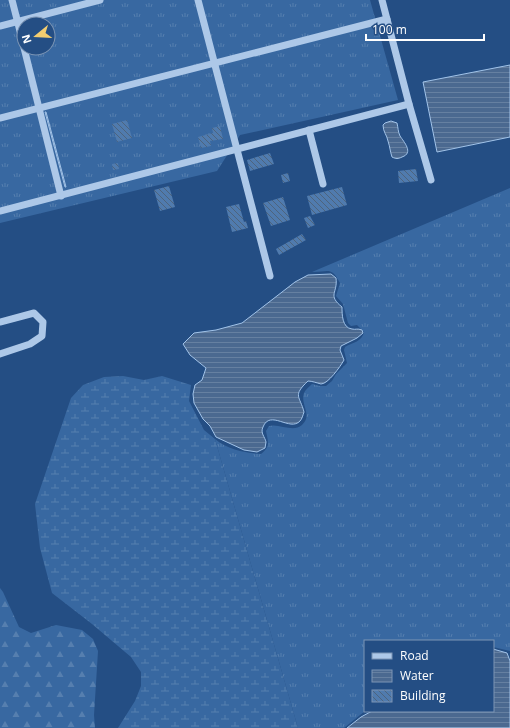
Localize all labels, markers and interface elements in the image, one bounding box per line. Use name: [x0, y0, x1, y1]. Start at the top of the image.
north arrow: [16, 16, 56, 56]
scale bar: [366, 16, 484, 42]
text: 100 m: [372, 21, 407, 38]
text: N: [17, 33, 35, 46]
legend: [364, 640, 494, 712]
text: Road: [400, 647, 429, 664]
text: Water: [400, 667, 434, 684]
text: Building: [400, 687, 446, 704]

